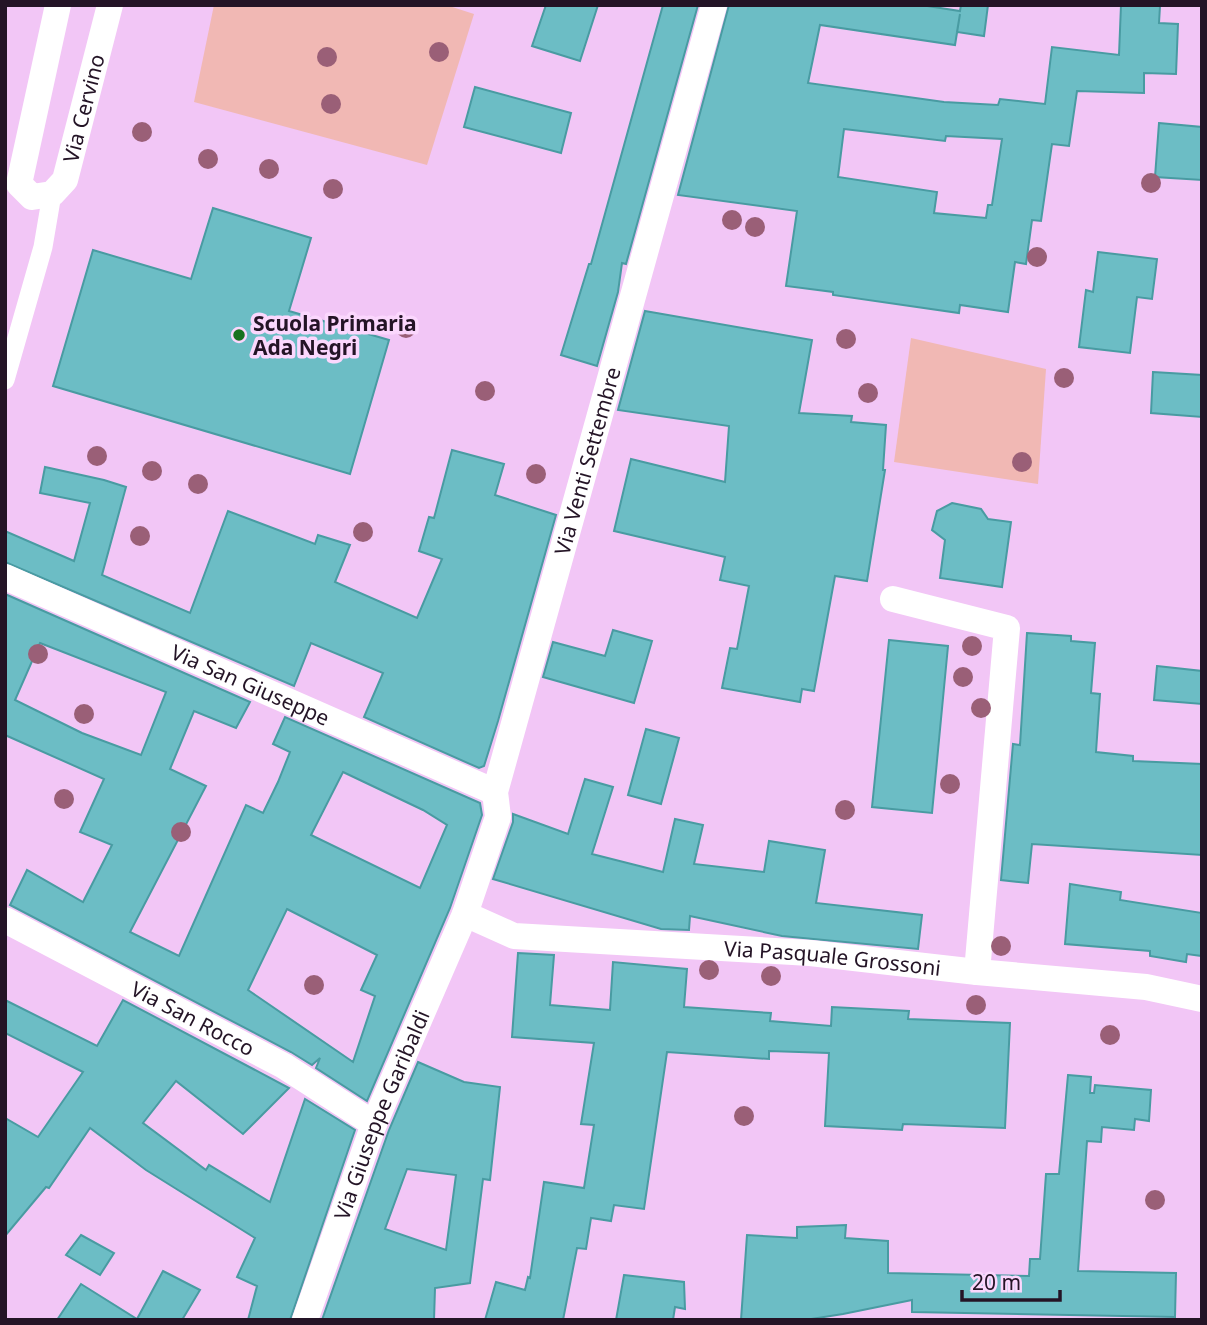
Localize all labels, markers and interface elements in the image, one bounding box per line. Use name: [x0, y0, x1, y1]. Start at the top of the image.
street label: Via Cervino: [56, 51, 111, 165]
place label: Scuola Primaria Ada Negri: [253, 309, 416, 361]
marker: Scuola Primaria Ada Negri: [231, 327, 247, 343]
street label: Via Venti Settembre: [548, 364, 627, 558]
street label: Via San Giuseppe: [167, 638, 334, 732]
street label: Via Pasquale Grossoni: [723, 934, 942, 982]
street label: Via San Rocco: [126, 974, 259, 1062]
street label: Via Giuseppe Garibaldi: [327, 1006, 436, 1224]
scale bar: [962, 1258, 1060, 1302]
text: 20 m: [972, 1268, 1021, 1296]

